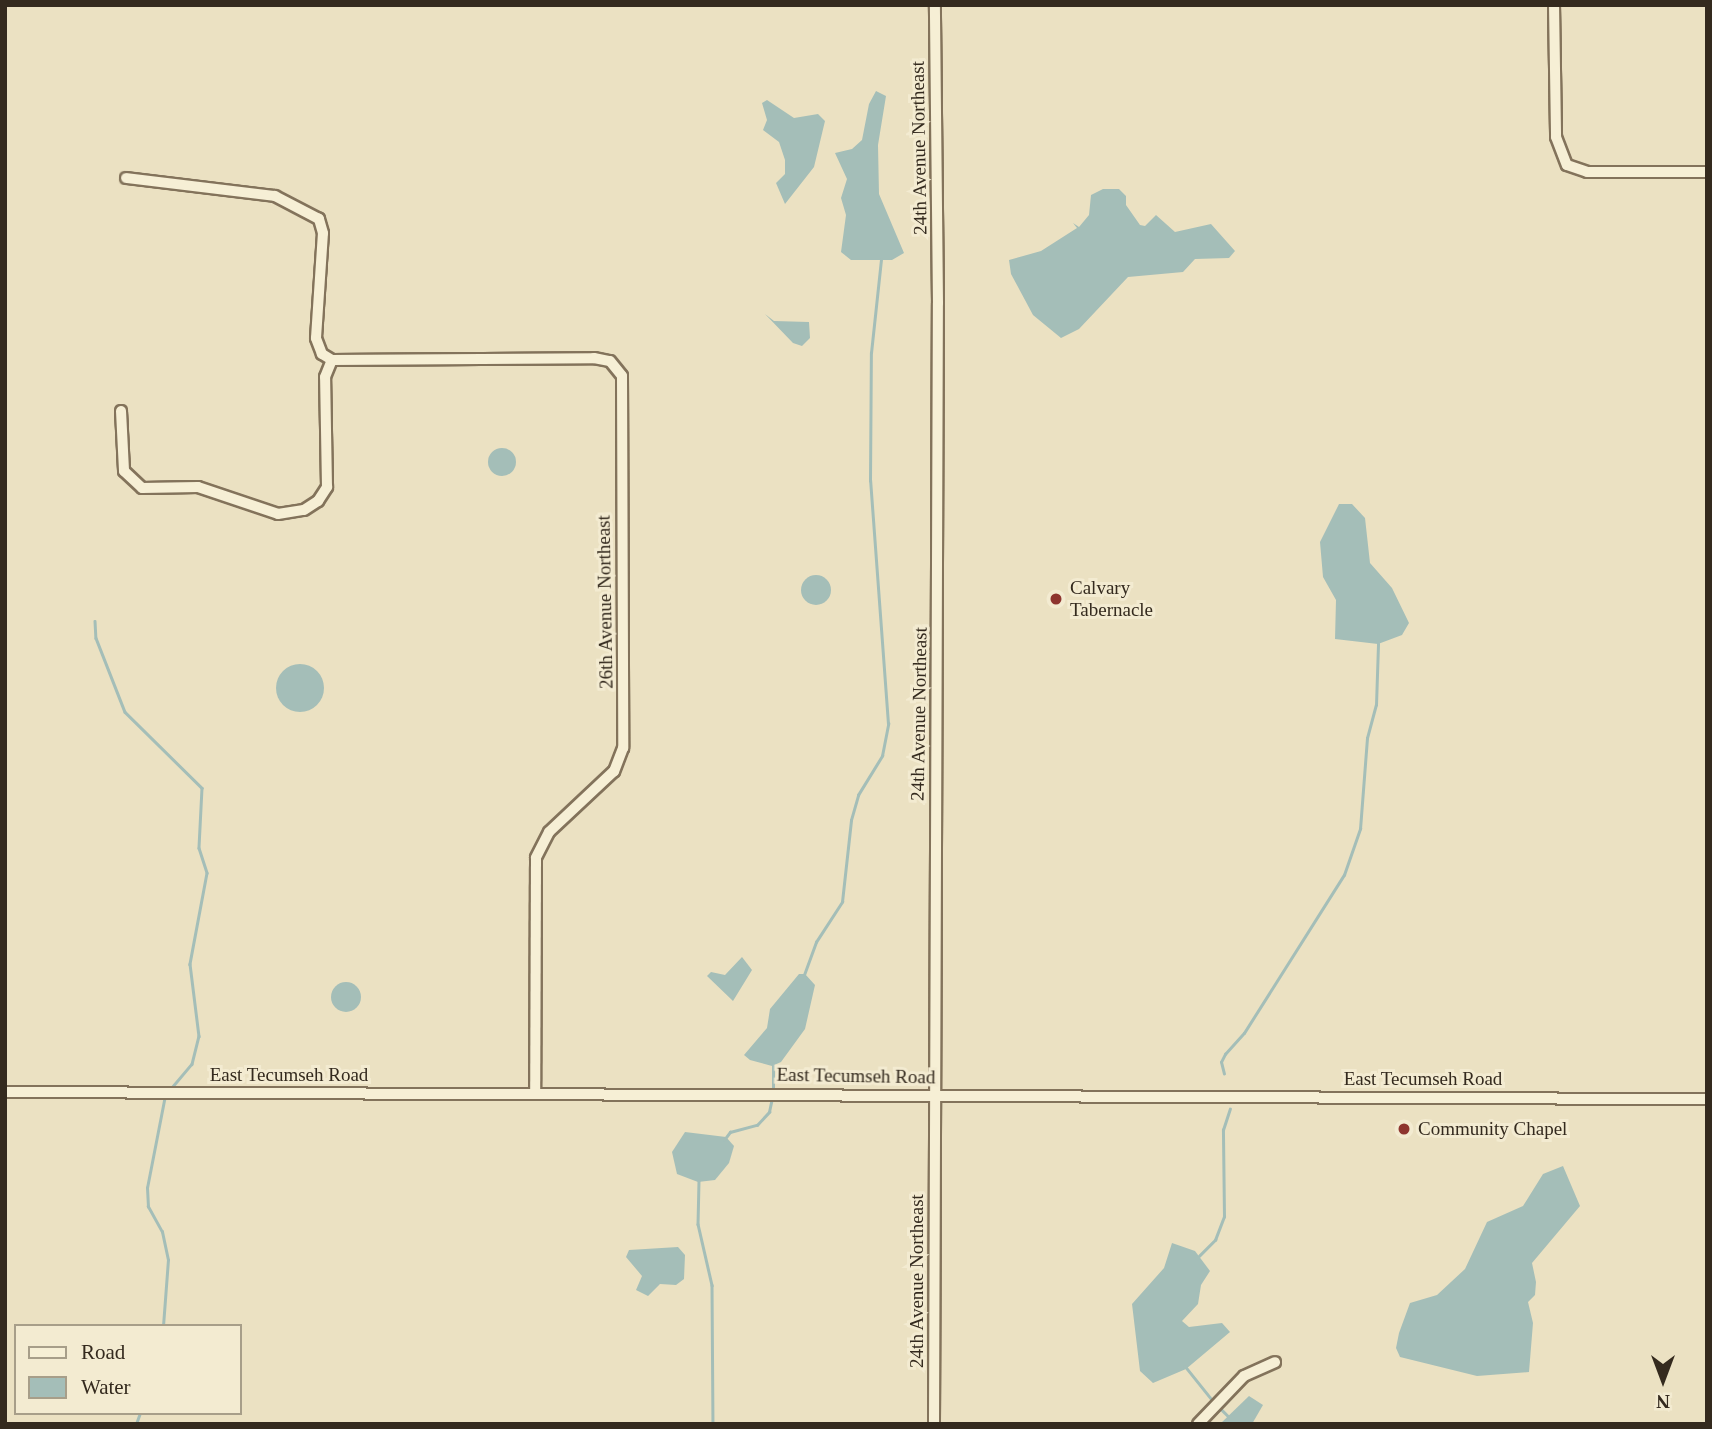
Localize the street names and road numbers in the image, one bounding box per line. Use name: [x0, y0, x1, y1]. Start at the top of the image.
street label: 24th Avenue Northeast: [906, 60, 932, 236]
street label: 26th Avenue Northeast: [592, 514, 618, 690]
street label: 24th Avenue Northeast: [906, 626, 932, 802]
street label: East Tecumseh Road: [776, 1063, 936, 1089]
street label: East Tecumseh Road: [209, 1064, 369, 1086]
street label: East Tecumseh Road: [1343, 1068, 1503, 1090]
street label: 24th Avenue Northeast: [906, 1194, 928, 1368]

